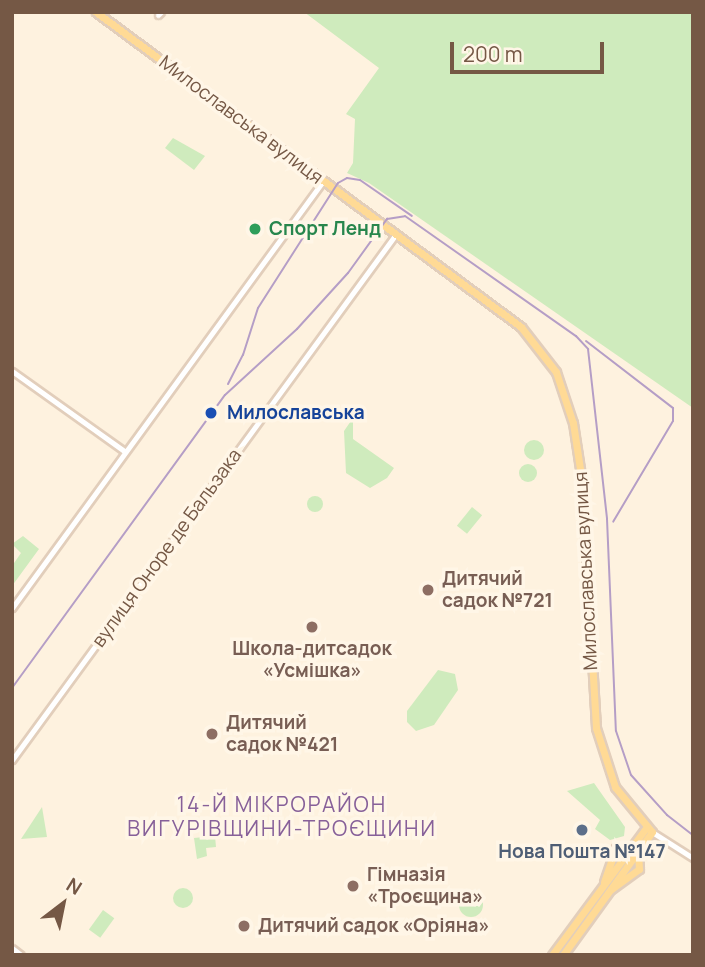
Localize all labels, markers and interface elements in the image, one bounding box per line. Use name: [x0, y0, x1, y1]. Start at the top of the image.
scale bar: [453, 28, 607, 72]
text: 200 m: [463, 40, 523, 68]
street label: Милославська вулиця: [155, 51, 327, 189]
place label: Спорт Ленд: [269, 218, 381, 240]
marker: Спорт Ленд: [247, 221, 263, 237]
place label: Милославська: [227, 402, 365, 424]
marker: Милославська: [201, 403, 221, 423]
street label: вулиця Оноре де Бальзака: [87, 444, 247, 652]
street label: Милославська вулиця: [569, 471, 603, 671]
place label: Дитячий садок №721: [442, 568, 553, 612]
marker: Дитячий садок №721: [420, 582, 436, 598]
marker: Школа-дитсадок «Усмішка»: [304, 619, 320, 635]
place label: Школа-дитсадок «Усмішка»: [232, 638, 392, 682]
place label: Дитячий садок №421: [226, 712, 338, 756]
marker: Дитячий садок №421: [204, 726, 220, 742]
district label: 14-Й МІКРОРАЙОН ВИГУРІВЩИНИ-ТРОЄЩИНИ: [129, 791, 435, 841]
marker: Нова Пошта №147: [574, 822, 590, 838]
place label: Нова Пошта №147: [498, 841, 666, 863]
place label: Гімназія «Троєщина»: [367, 864, 483, 908]
north arrow: [28, 869, 98, 939]
text: N: [61, 872, 87, 901]
marker: Гімназія «Троєщина»: [345, 878, 361, 894]
place label: Дитячий садок «Оріяна»: [258, 915, 490, 937]
marker: Дитячий садок «Оріяна»: [236, 918, 252, 934]

